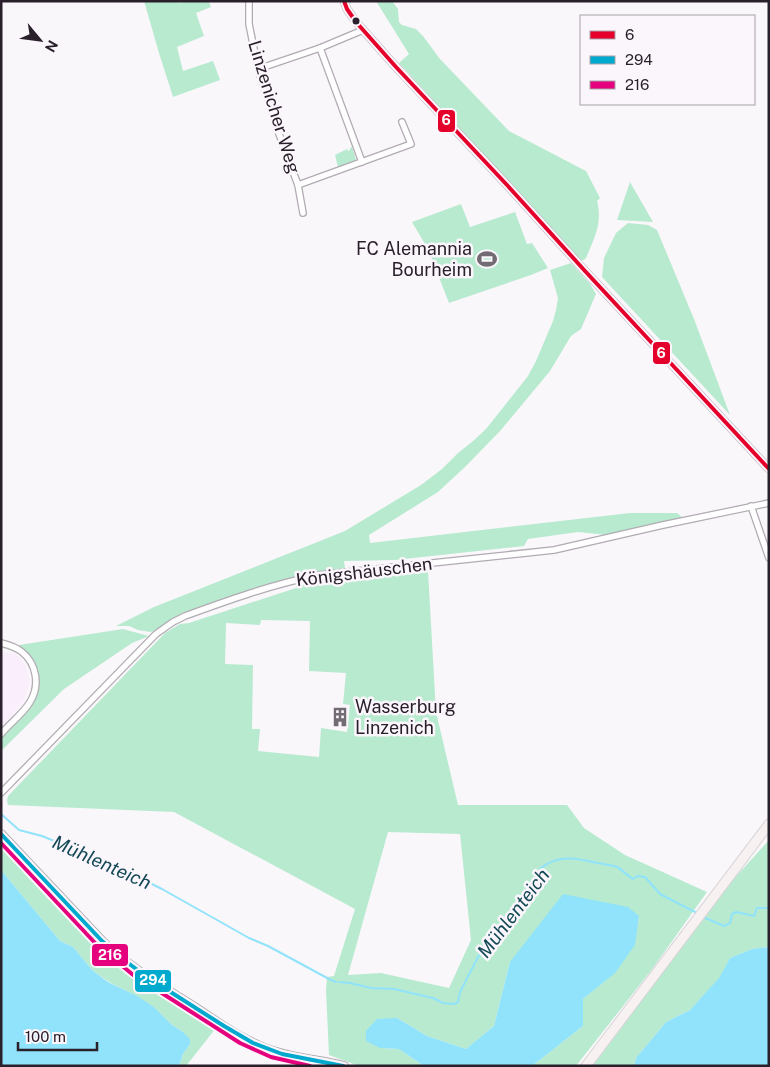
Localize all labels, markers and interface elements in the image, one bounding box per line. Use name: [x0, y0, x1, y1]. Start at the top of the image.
north arrow: [15, 15, 65, 65]
legend: [580, 15, 755, 105]
unlabelled marker: [351, 16, 361, 26]
text: 6: [625, 26, 634, 43]
text: N: [42, 38, 61, 55]
street label: Linzenicher Weg: [244, 38, 305, 176]
text: 294: [625, 51, 653, 68]
text: 216: [625, 76, 649, 93]
line badge: 6: [437, 109, 456, 133]
text: 6: [441, 112, 451, 128]
place label: FC Alemannia Bourheim: [356, 238, 472, 280]
sports icon: FC Alemannia Bourheim: [476, 248, 498, 270]
line badge: 6: [652, 341, 671, 365]
text: 6: [656, 345, 666, 361]
street label: Königshäuschen: [295, 553, 433, 590]
place label: Wasserburg Linzenich: [355, 696, 456, 738]
building icon: Wasserburg Linzenich: [329, 706, 351, 728]
water label: Mühlenteich: [49, 830, 155, 894]
water label: Mühlenteich: [472, 864, 554, 962]
line badge: 216: [91, 943, 129, 967]
text: 216: [98, 947, 122, 963]
line badge: 294: [134, 969, 172, 993]
text: 294: [139, 972, 167, 988]
scale bar: [18, 1020, 96, 1052]
text: 100 m: [25, 1028, 66, 1045]

